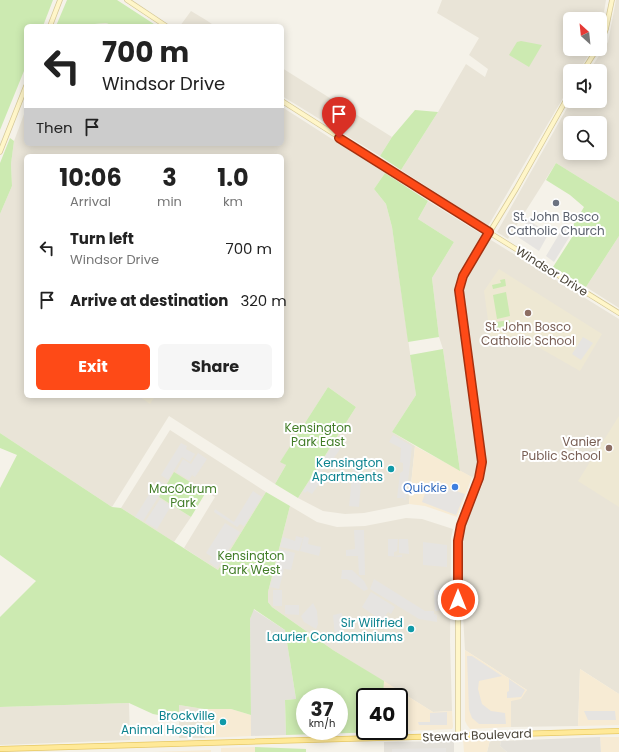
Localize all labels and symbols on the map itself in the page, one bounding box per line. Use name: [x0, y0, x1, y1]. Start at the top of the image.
north arrow: [563, 12, 607, 56]
pin: [322, 97, 356, 138]
marker: St. John Bosco Catholic Church: [551, 198, 561, 208]
place label: St. John Bosco Catholic Church: [507, 208, 605, 239]
street label: Windsor Drive: [513, 242, 591, 300]
marker: St. John Bosco Catholic School: [523, 308, 533, 318]
place label: St. John Bosco Catholic School: [481, 318, 575, 349]
park label: Kensington Park East: [284, 419, 352, 450]
place label: Vanier Public School: [522, 433, 602, 464]
marker: Vanier Public School: [604, 443, 614, 453]
place label: Kensington Apartments: [312, 454, 383, 485]
marker: Kensington Apartments: [386, 464, 396, 474]
place label: Quickie: [403, 479, 447, 496]
park label: MacOdrum Park: [149, 480, 217, 511]
marker: Quickie: [450, 482, 460, 492]
park label: Kensington Park West: [217, 547, 285, 578]
position arrow: [437, 579, 479, 621]
place label: Sir Wilfried Laurier Condominiums: [267, 614, 403, 645]
marker: Sir Wilfried Laurier Condominiums: [406, 624, 416, 634]
speed limit sign: 40: [356, 688, 408, 740]
place label: Brockville Animal Hospital: [121, 707, 215, 738]
marker: Brockville Animal Hospital: [218, 717, 228, 727]
street label: Stewart Boulevard: [422, 725, 532, 745]

